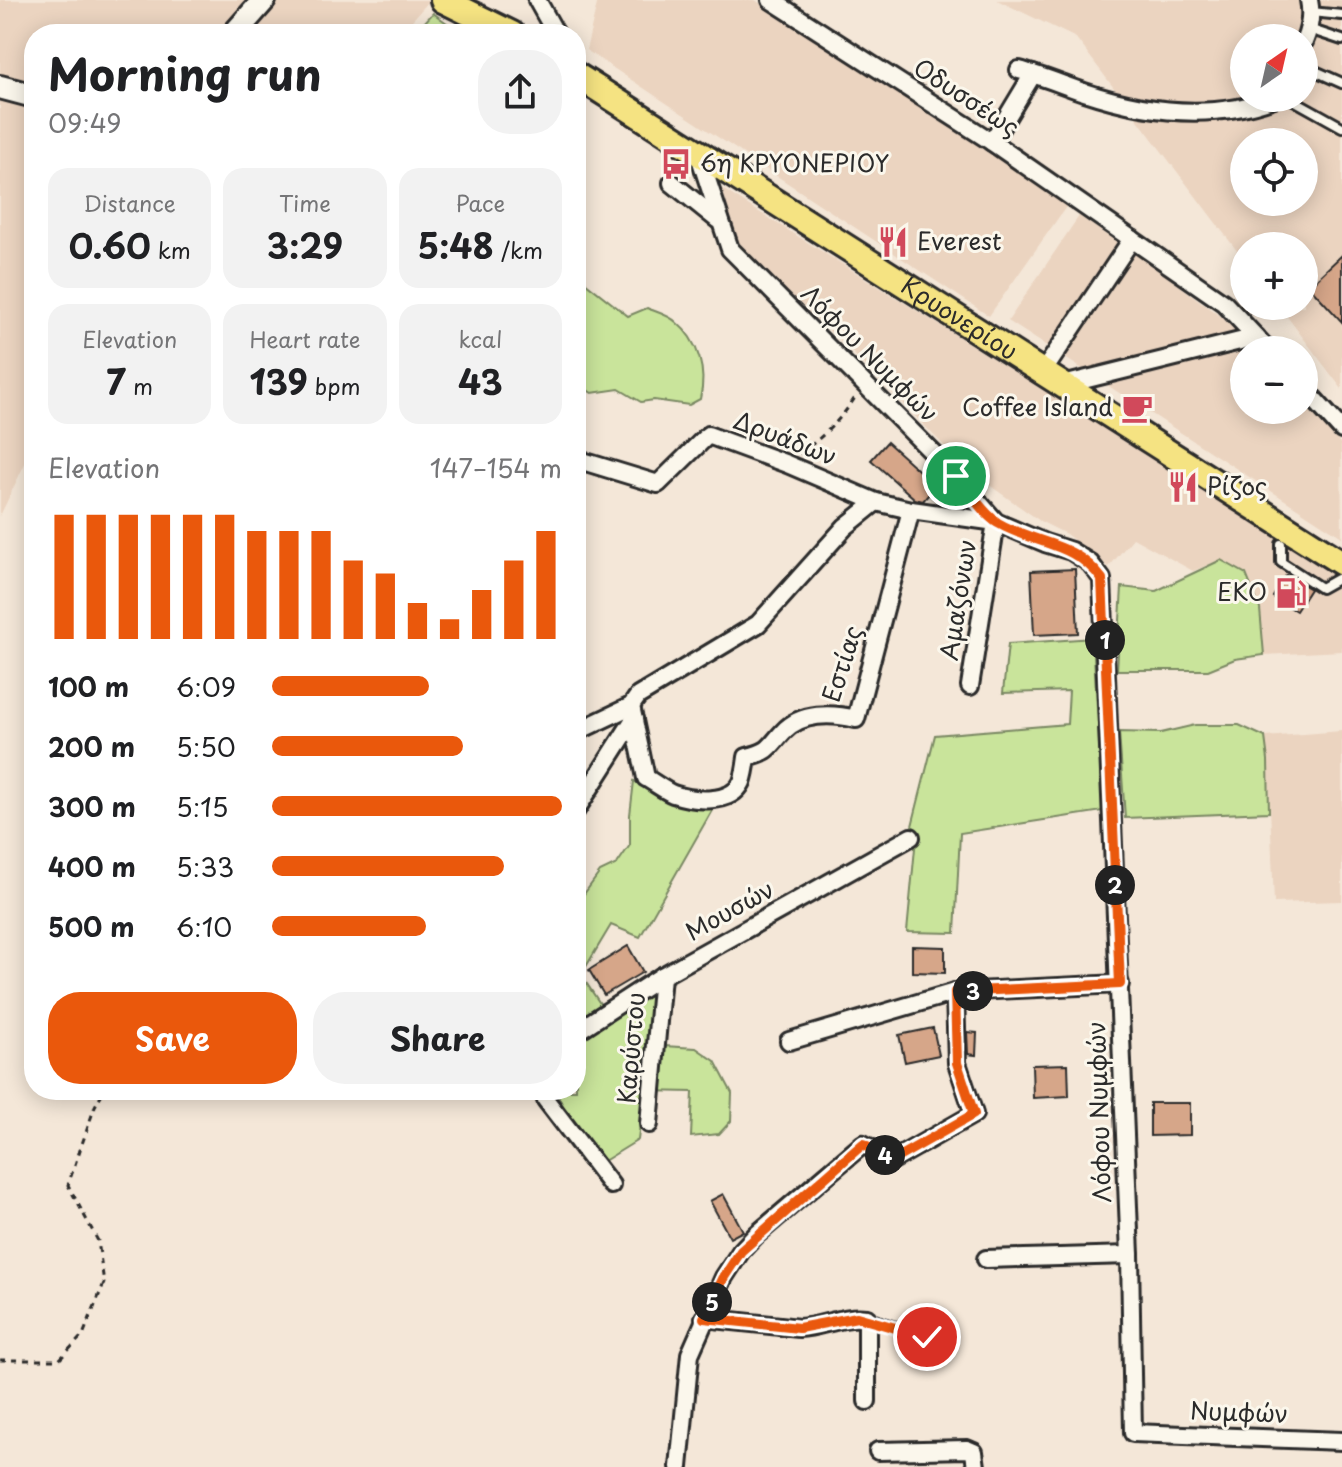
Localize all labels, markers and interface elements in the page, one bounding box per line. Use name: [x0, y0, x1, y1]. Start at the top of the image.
north arrow: [1230, 24, 1318, 112]
map controls: [1230, 24, 1318, 424]
text: Morning run: [48, 40, 322, 106]
street label: Οδυσσέως: [907, 49, 1027, 144]
button: share: [478, 50, 562, 134]
text: 09:49: [48, 103, 122, 142]
button: locate: [1230, 128, 1318, 216]
place label: 6η ΚΡΥΟΝΕΡΙΟΥ: [700, 144, 889, 180]
bus stop icon: 6η ΚΡΥΟΝΕΡΙΟΥ: [659, 147, 693, 181]
text: Distance: [84, 186, 176, 219]
text: Time: [279, 186, 331, 219]
text: Pace: [455, 186, 505, 219]
text: 0.60: [68, 219, 151, 271]
text: 3:29: [267, 219, 343, 271]
text: 5:48: [418, 219, 494, 271]
place label: Everest: [917, 222, 1002, 258]
restaurant icon: Everest: [876, 225, 910, 259]
button: +: [1230, 232, 1318, 320]
text: km: [151, 233, 191, 266]
text: /km: [494, 233, 543, 266]
street label: Κρυονερίου: [895, 267, 1025, 368]
street label: Λόφου Νυμφών: [794, 276, 947, 429]
text: Elevation: [82, 322, 177, 355]
text: Heart rate: [249, 322, 361, 355]
text: kcal: [458, 322, 502, 355]
button: −: [1230, 336, 1318, 424]
text: 7: [106, 355, 126, 407]
text: 139: [249, 355, 308, 407]
text: 43: [458, 355, 503, 407]
text: m: [126, 369, 153, 402]
text: bpm: [308, 369, 361, 402]
place label: Coffee Island: [962, 388, 1113, 424]
cafe icon: Coffee Island: [1120, 391, 1154, 425]
street label: Δρυάδων: [729, 401, 842, 473]
pin: [922, 442, 990, 510]
text: Elevation: [48, 448, 160, 487]
text: 147–154 m: [430, 448, 562, 487]
icon: arrive: [934, 454, 978, 498]
place label: Ρίζος: [1207, 467, 1267, 503]
restaurant icon: Ρίζος: [1166, 470, 1200, 504]
street label: Αμαζόνων: [930, 537, 984, 663]
place label: EKO: [1217, 573, 1267, 609]
fuel station icon: EKO: [1274, 576, 1308, 610]
pin: 1: [1085, 620, 1125, 660]
street label: Εστίας: [812, 621, 870, 706]
text: 1: [1100, 623, 1110, 656]
text: 100 m: [48, 667, 129, 706]
text: 6:09: [176, 667, 236, 706]
text: 200 m: [48, 727, 135, 766]
text: 5:50: [176, 727, 236, 766]
text: 300 m: [48, 787, 136, 826]
text: 5:15: [176, 787, 229, 826]
text: 400 m: [48, 847, 136, 886]
text: 5:33: [176, 847, 234, 886]
pin: 2: [1095, 865, 1135, 905]
text: 2: [1107, 868, 1123, 901]
street label: Μουσών: [678, 870, 780, 948]
text: 500 m: [48, 907, 134, 946]
text: 6:10: [176, 907, 232, 946]
pin: 3: [953, 971, 993, 1011]
text: 3: [966, 974, 980, 1007]
street label: Καρύστου: [607, 991, 653, 1105]
button: Save: [48, 992, 297, 1084]
button: Share: [313, 992, 562, 1084]
street label: Λόφου Νυμφών: [1077, 1021, 1119, 1203]
pin: 4: [865, 1135, 905, 1175]
text: 4: [878, 1138, 892, 1171]
pin: 5: [692, 1282, 732, 1322]
text: 5: [705, 1285, 719, 1318]
pin: [893, 1303, 961, 1371]
icon: check: [905, 1315, 949, 1359]
street label: Νυμφών: [1189, 1391, 1289, 1431]

